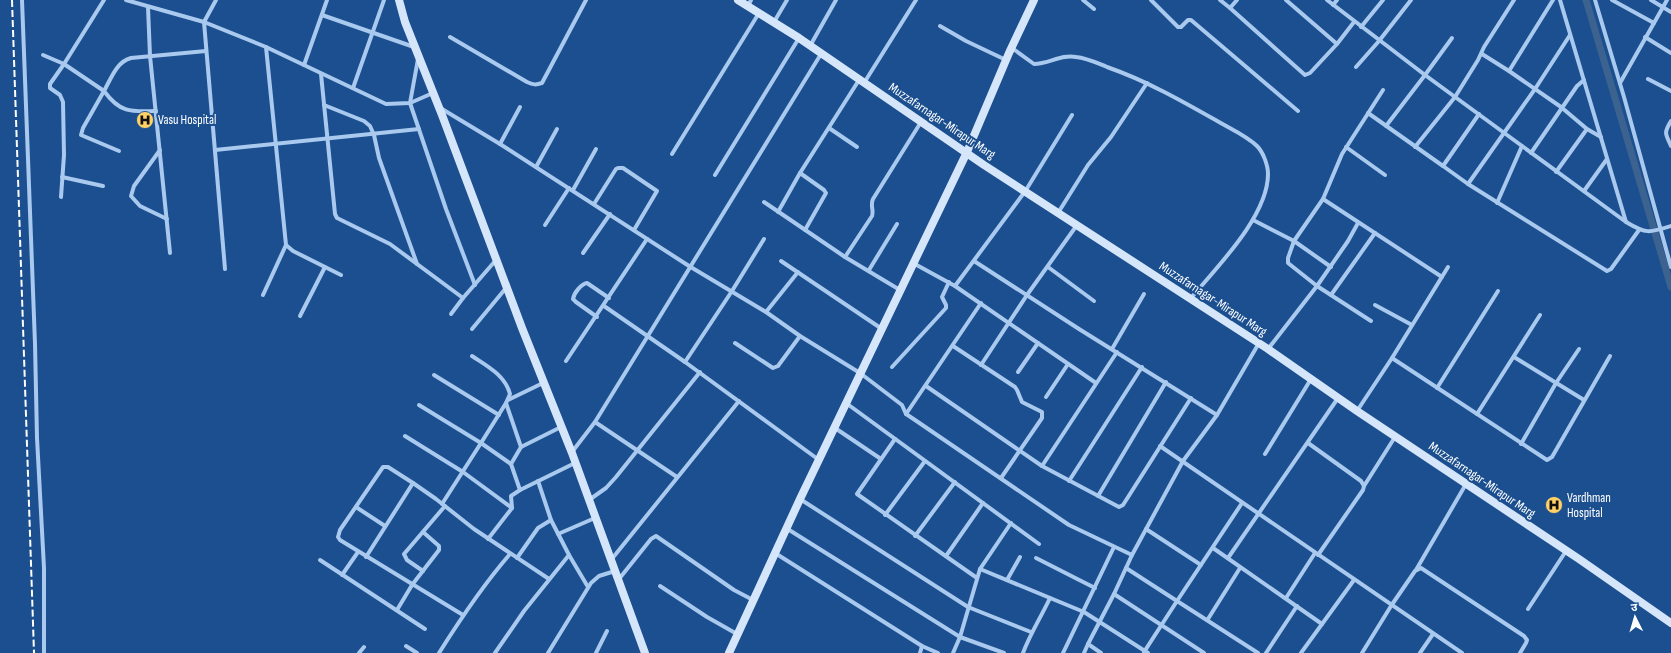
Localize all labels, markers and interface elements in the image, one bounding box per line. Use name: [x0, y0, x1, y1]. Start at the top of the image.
street label: Muzzafarnagar-Mirapur Marg: [886, 79, 998, 163]
hospital icon: Vasu Hospital: [135, 110, 155, 130]
place label: Vasu Hospital: [158, 112, 216, 128]
street label: Muzzafarnagar-Mirapur Marg: [1156, 258, 1270, 340]
street label: Muzzafarnagar-Mirapur Marg: [1426, 438, 1538, 522]
place label: Vardhman Hospital: [1567, 490, 1611, 521]
hospital icon: Vardhman Hospital: [1544, 495, 1564, 515]
north arrow: [1615, 597, 1655, 637]
text: उ: [1630, 601, 1639, 614]

